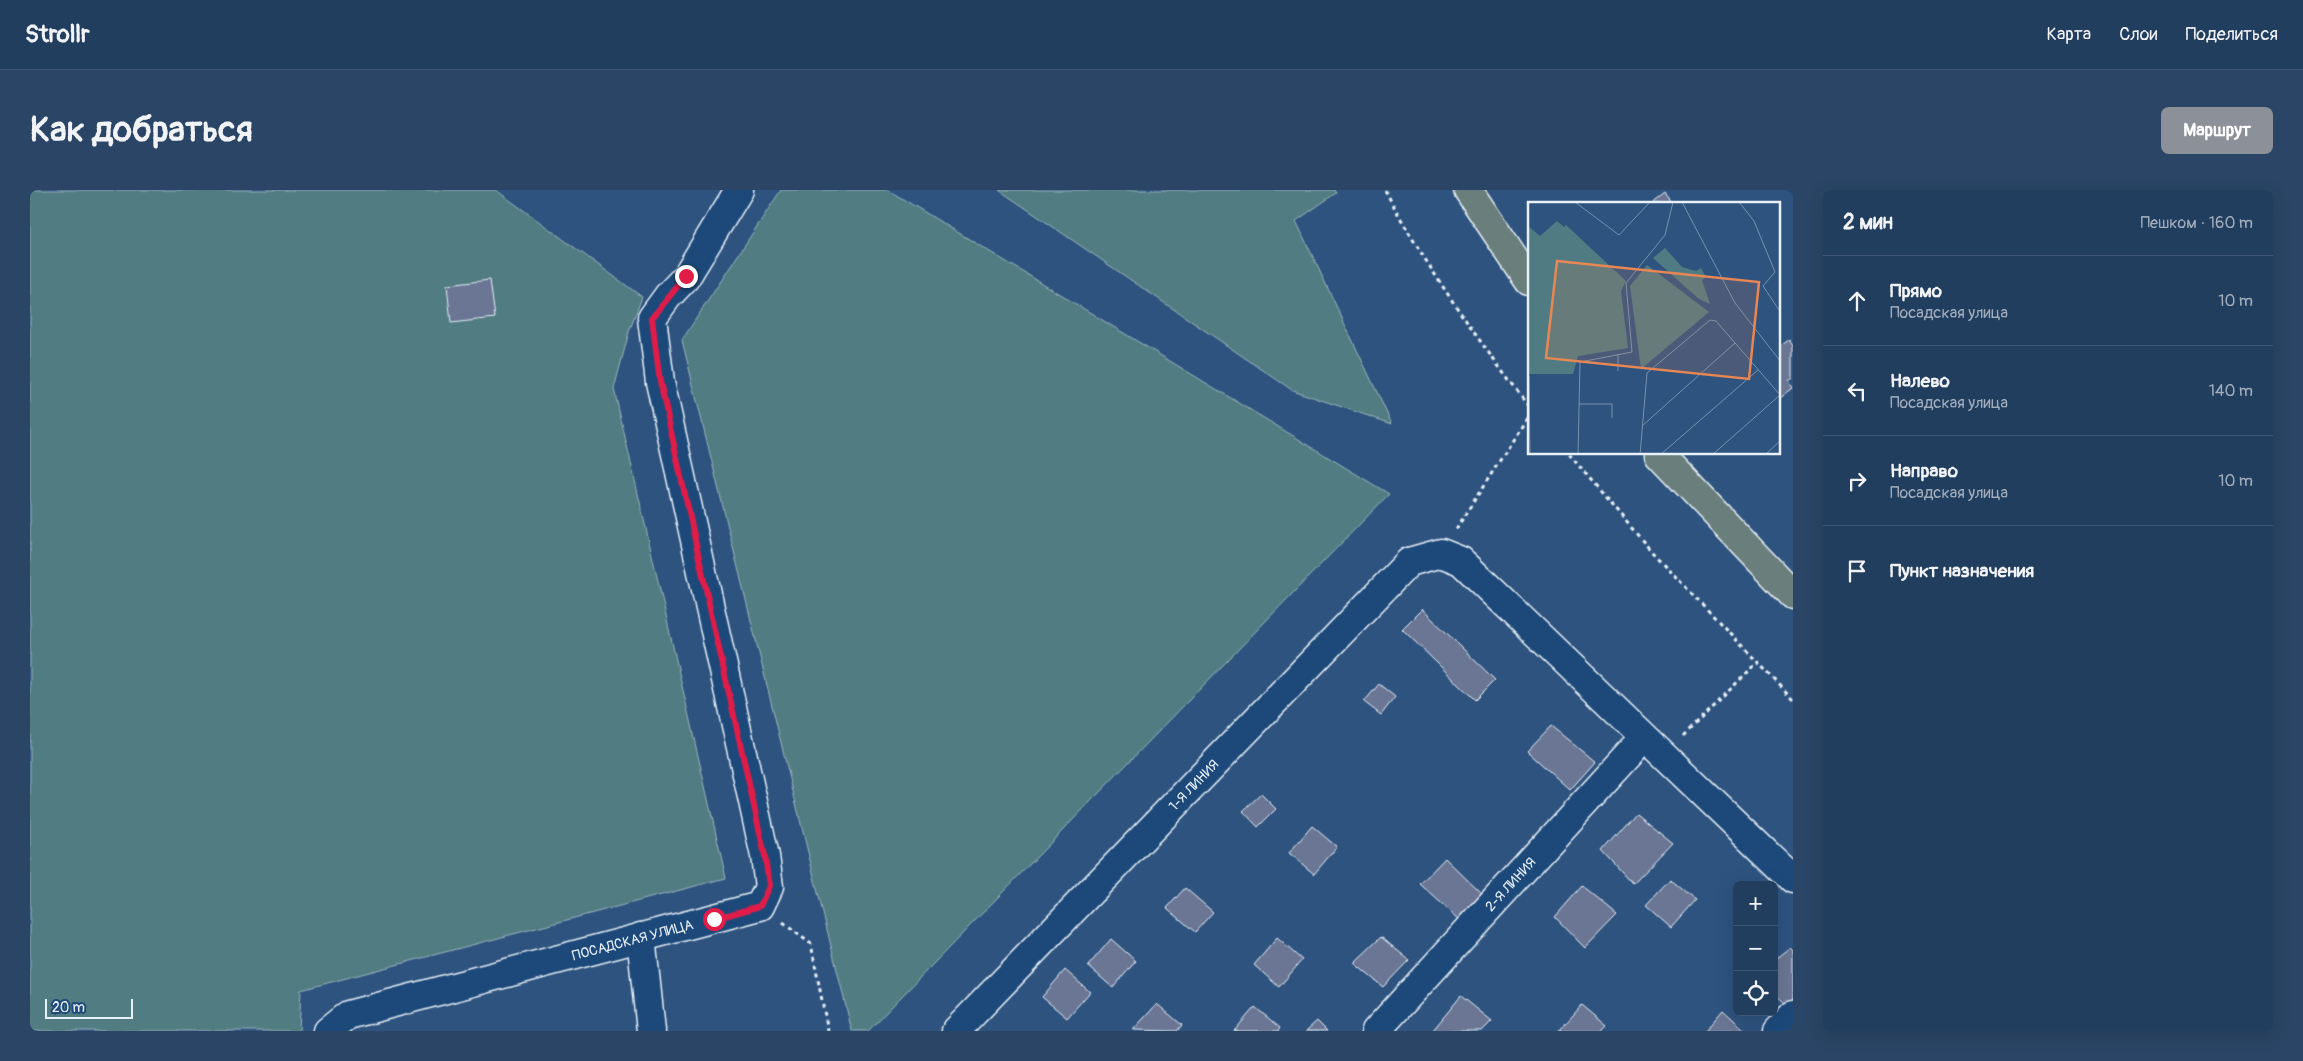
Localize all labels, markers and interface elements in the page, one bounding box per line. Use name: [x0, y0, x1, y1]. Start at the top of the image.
text: Strollr: [25, 20, 90, 49]
text: Карта: [2047, 23, 2091, 46]
text: Слои: [2119, 23, 2157, 46]
text: Поделиться: [2185, 23, 2278, 46]
button: Маршрут: [2161, 107, 2273, 154]
text: Как добраться: [30, 108, 253, 152]
inset map: [1528, 202, 1780, 455]
text: 2 мин: [1843, 209, 1893, 236]
text: Пешком · 160 m: [2141, 213, 2253, 233]
route end: [675, 265, 698, 288]
text: Прямо: [1890, 279, 1942, 303]
icon: ahead: [1843, 287, 1871, 315]
text: 10 m: [2218, 291, 2253, 311]
text: Посадская улица: [1890, 303, 2008, 323]
text: Налево: [1890, 369, 1950, 393]
icon: left: [1843, 377, 1871, 405]
text: 140 m: [2209, 381, 2253, 401]
text: Посадская улица: [1890, 393, 2008, 413]
text: Направо: [1890, 459, 1958, 483]
icon: right: [1843, 467, 1871, 495]
text: 10 m: [2218, 471, 2253, 491]
text: Посадская улица: [1890, 483, 2008, 503]
icon: arrive: [1843, 557, 1871, 585]
text: Пункт назначения: [1890, 559, 2034, 583]
street label: 1-Я ЛИНИЯ: [1165, 756, 1222, 814]
street label: 2-Я ЛИНИЯ: [1481, 854, 1539, 915]
map controls: [1733, 881, 1778, 1016]
button: +: [1733, 881, 1778, 926]
route start: [703, 908, 726, 931]
street label: ПОСАДСКАЯ УЛИЦА: [570, 916, 695, 964]
button: −: [1733, 926, 1778, 971]
button: locate: [1733, 971, 1778, 1016]
scale bar: [45, 996, 132, 1019]
text: 20 m: [52, 999, 85, 1016]

